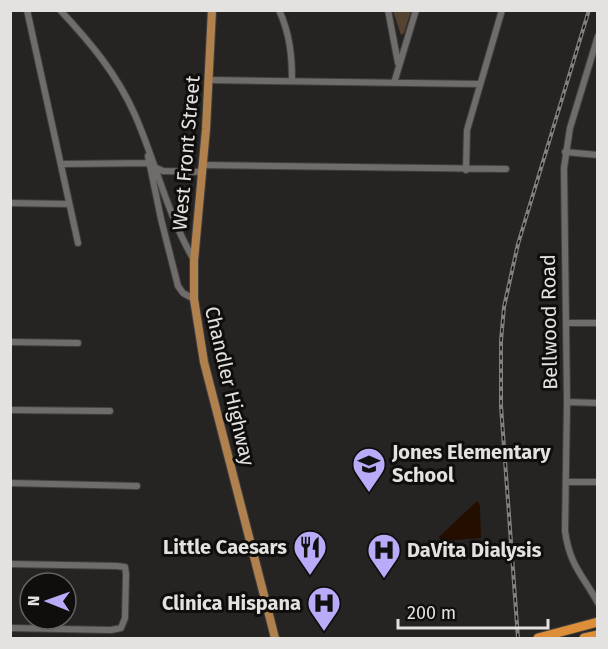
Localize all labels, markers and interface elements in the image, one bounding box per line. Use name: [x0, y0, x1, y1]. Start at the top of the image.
street label: West Front Street: [167, 74, 205, 232]
street label: Bellwood Road: [536, 254, 562, 390]
street label: Chandler Highway: [200, 304, 260, 468]
place label: Jones Elementary School: [391, 440, 551, 487]
school or university icon: Jones Elementary School: [351, 446, 387, 493]
restaurant icon: Little Caesars: [292, 529, 328, 576]
hospital icon: DaVita Dialysis: [366, 532, 402, 579]
place label: Little Caesars: [163, 535, 287, 559]
place label: DaVita Dialysis: [407, 538, 542, 562]
north arrow: [18, 571, 78, 631]
hospital icon: Clinica Hispana: [306, 585, 342, 632]
place label: Clinica Hispana: [162, 591, 301, 615]
scale bar: [398, 592, 548, 630]
text: N: [24, 595, 43, 606]
text: 200 m: [407, 602, 456, 624]

